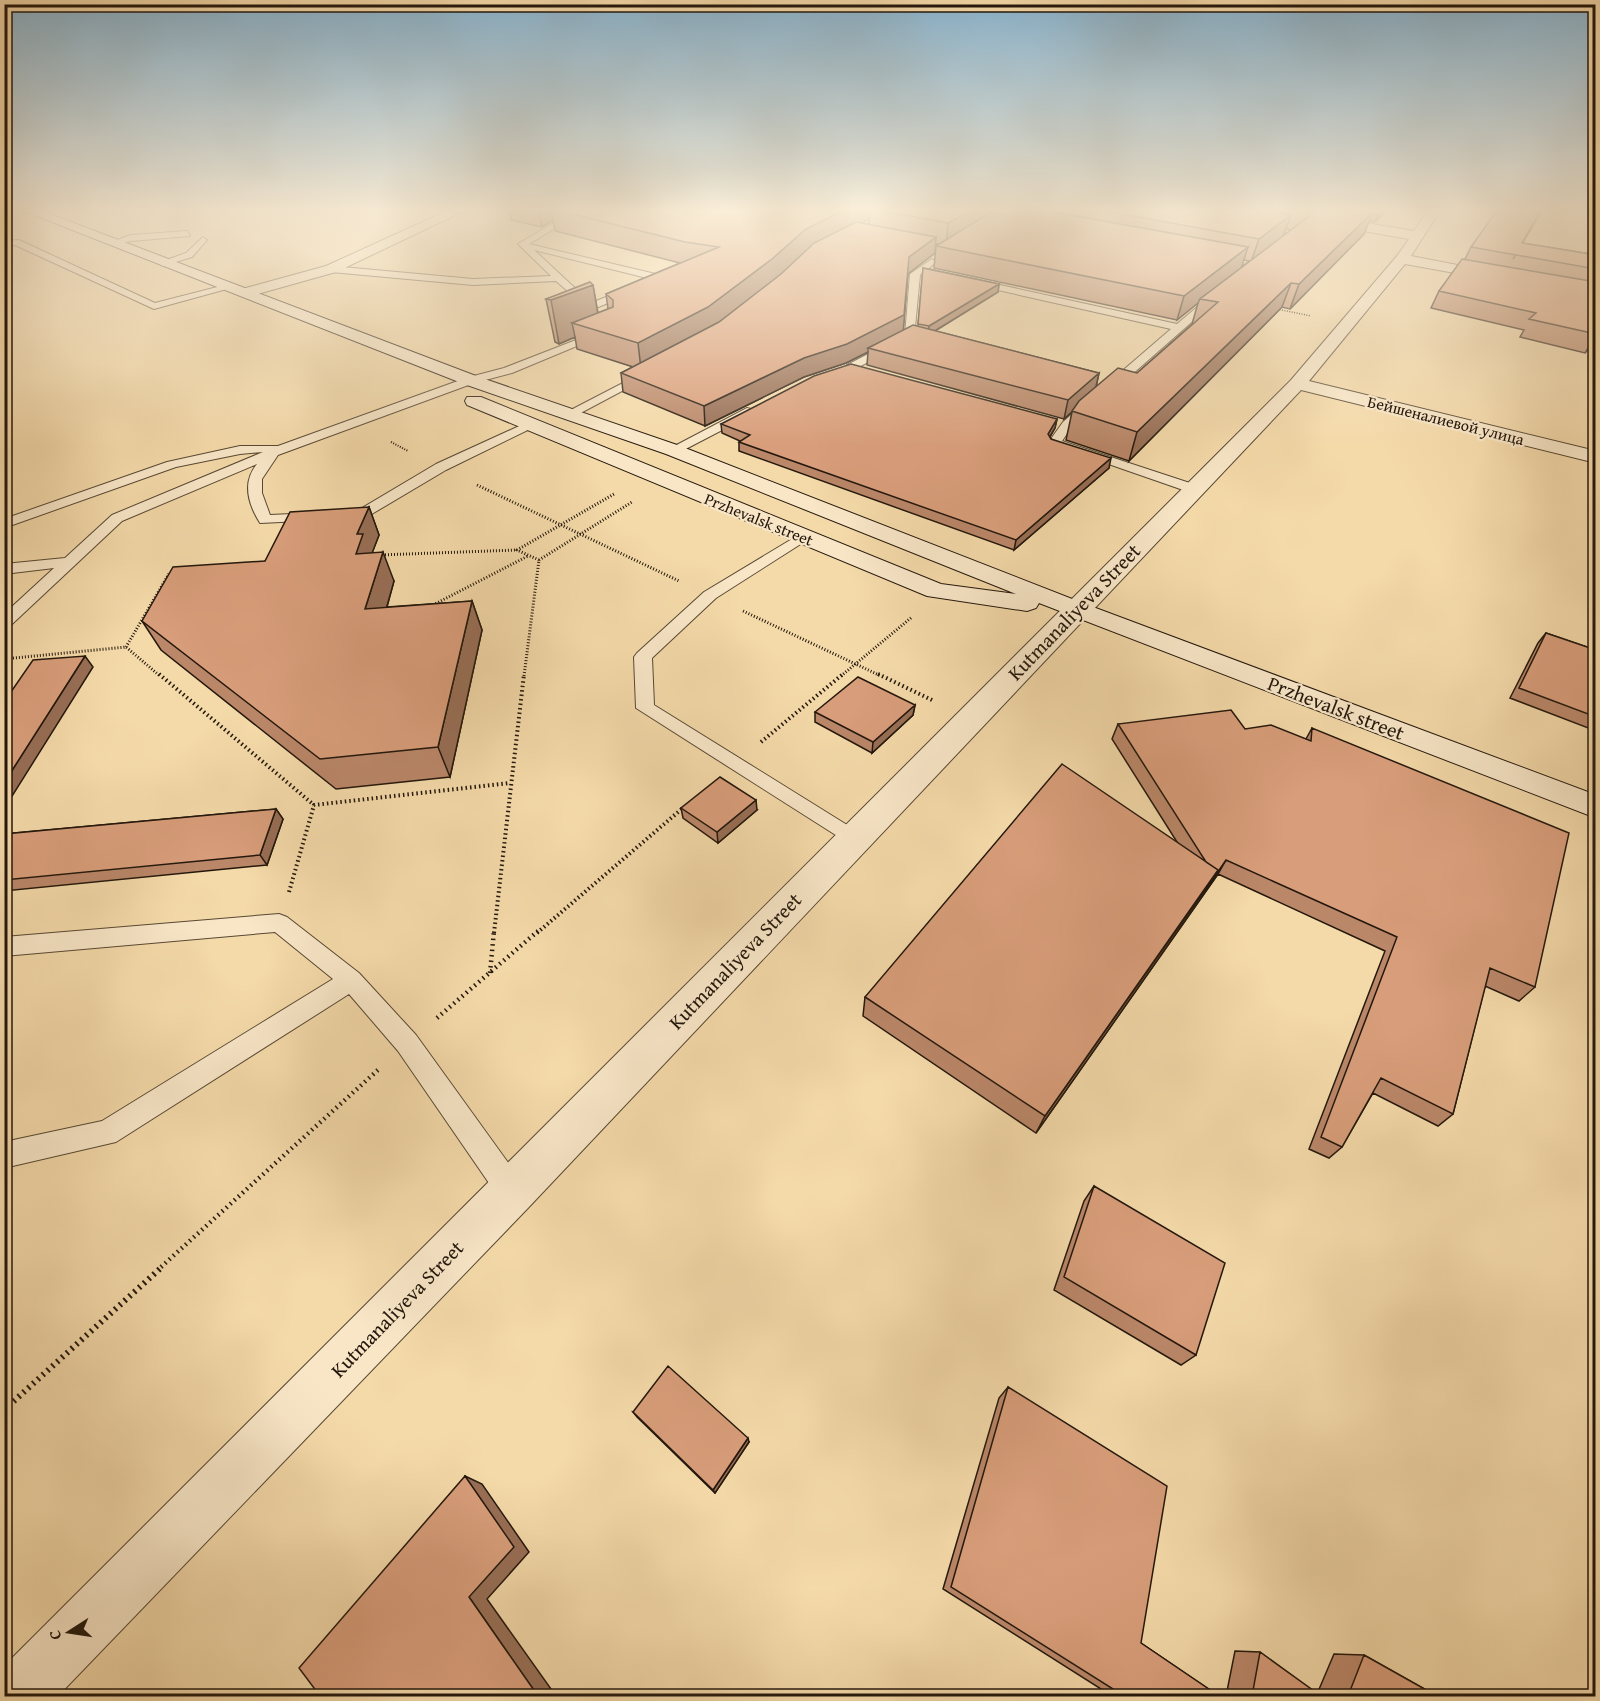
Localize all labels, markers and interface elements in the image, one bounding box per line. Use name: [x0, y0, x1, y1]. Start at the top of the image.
street label: Бейшеналиевой улица: [1365, 389, 1527, 451]
street label: Przhevalsk street: [701, 486, 817, 552]
street label: Kutmanaliyeva Street: [1001, 537, 1147, 687]
street label: Przhevalsk street: [1264, 668, 1409, 747]
street label: Kutmanaliyeva Street: [662, 886, 808, 1036]
street label: Kutmanaliyeva Street: [324, 1234, 470, 1384]
north arrow: [39, 1602, 99, 1662]
text: С: [42, 1628, 67, 1642]

